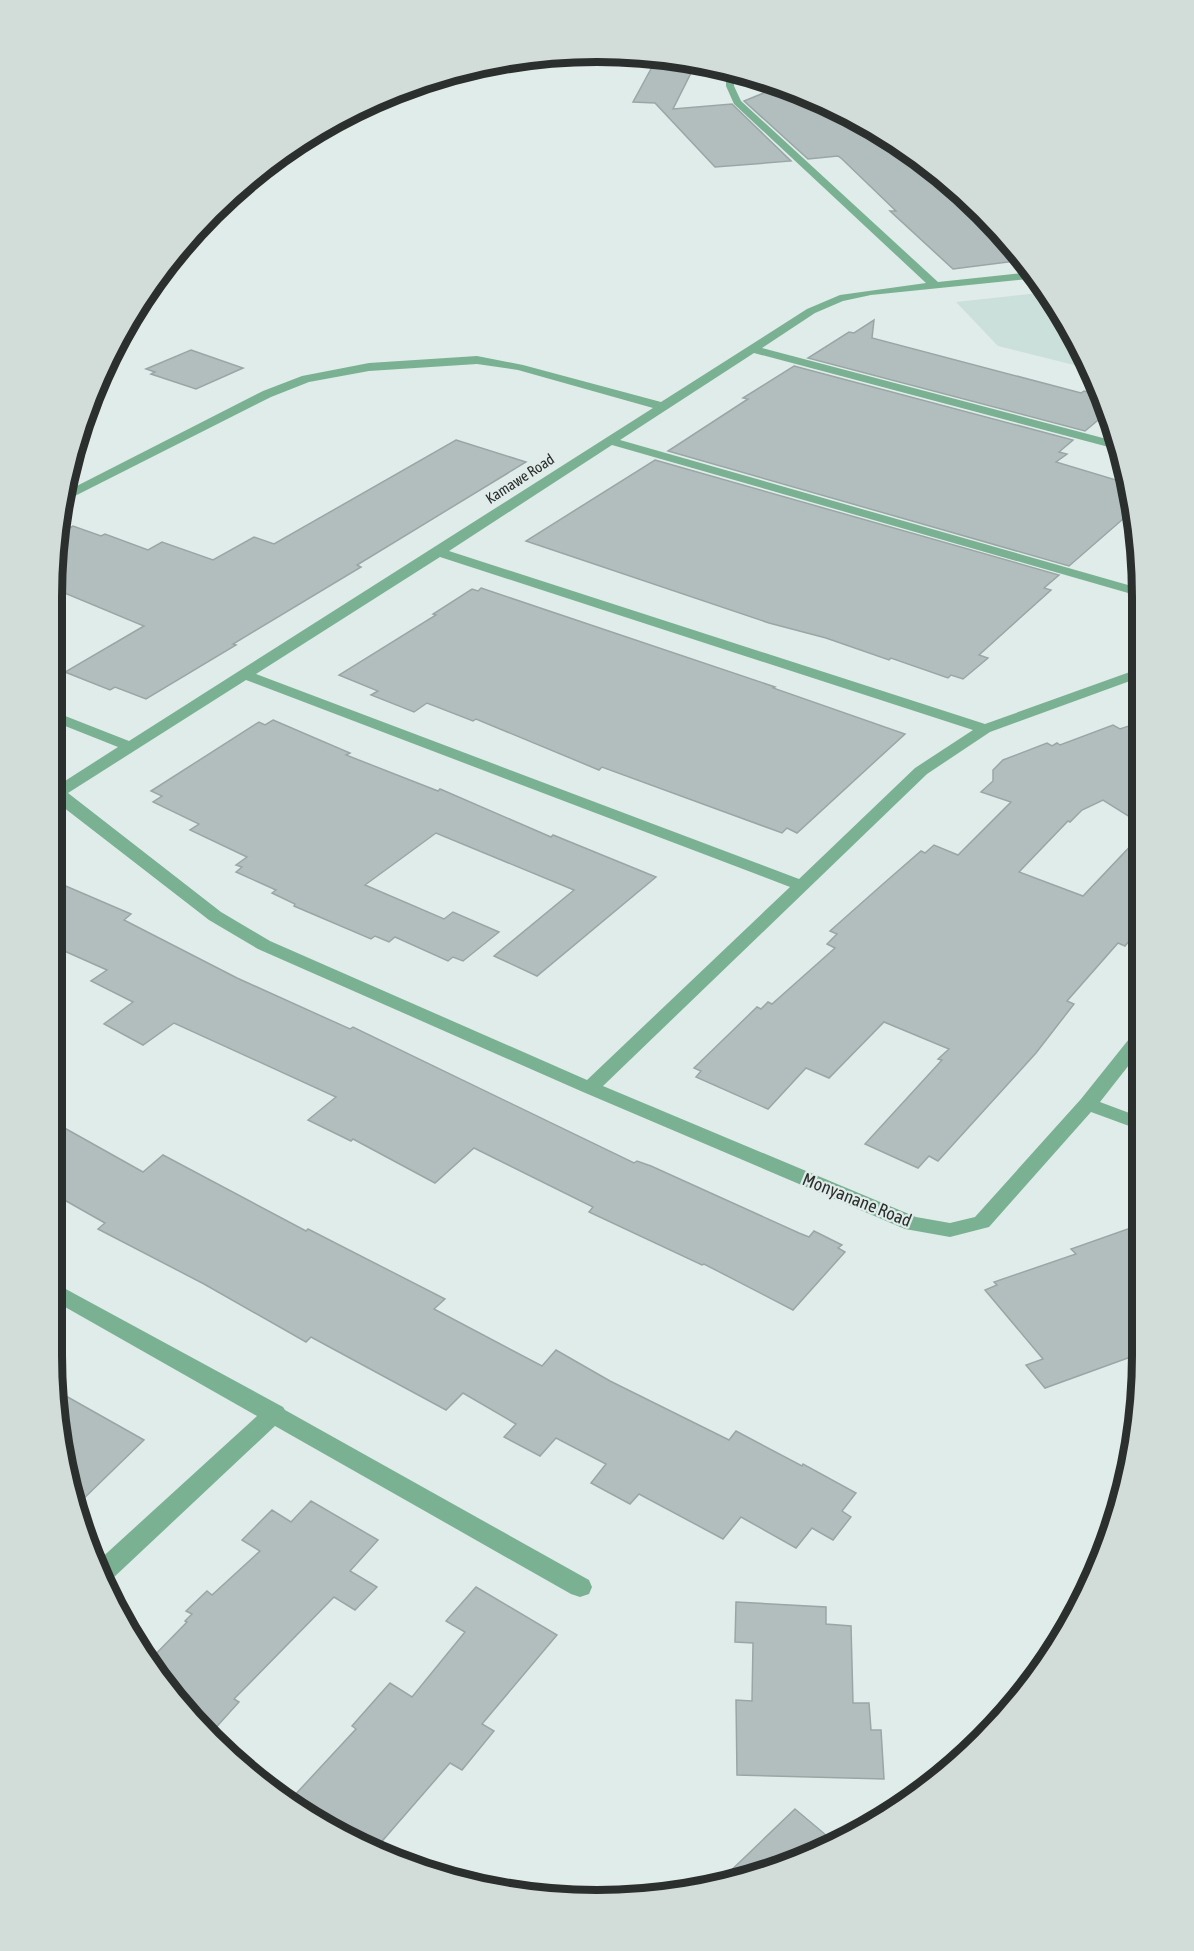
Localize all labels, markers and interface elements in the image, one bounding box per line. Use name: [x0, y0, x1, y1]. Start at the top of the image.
street label: Kamawe Road: [482, 450, 557, 507]
street label: Monyanane Road: [800, 1168, 915, 1231]

